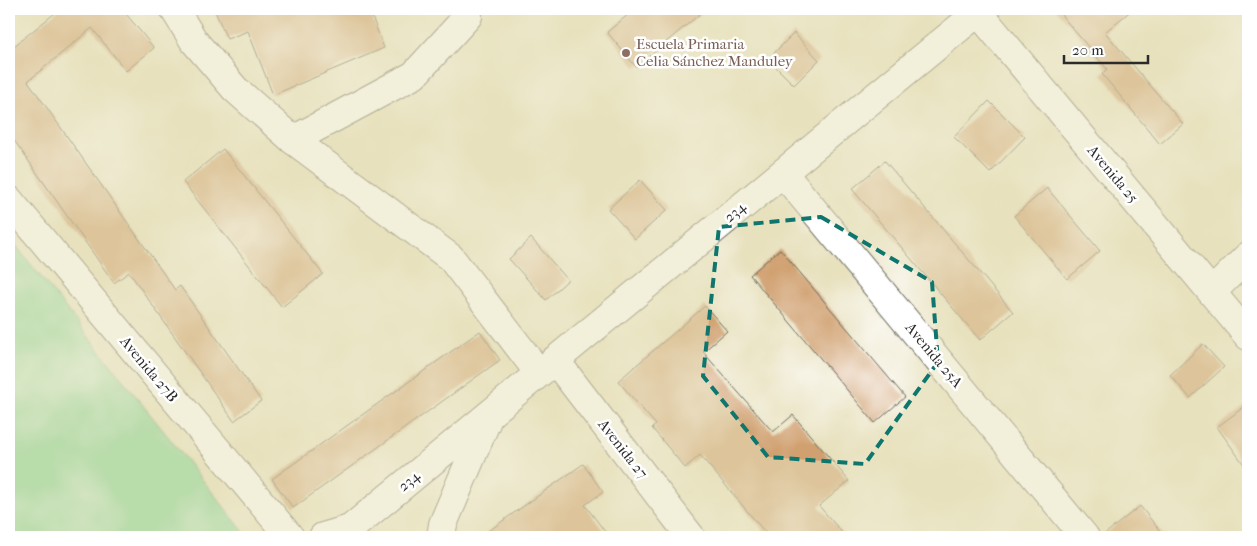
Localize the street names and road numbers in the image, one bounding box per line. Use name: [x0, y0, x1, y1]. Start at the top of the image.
street label: Avenida 25: [1083, 141, 1142, 206]
street label: 234: [721, 197, 750, 226]
street label: Avenida 25A: [901, 318, 967, 391]
street label: Avenida 27B: [116, 332, 182, 405]
street label: Avenida 27: [594, 415, 652, 482]
street label: 234: [395, 466, 424, 495]

